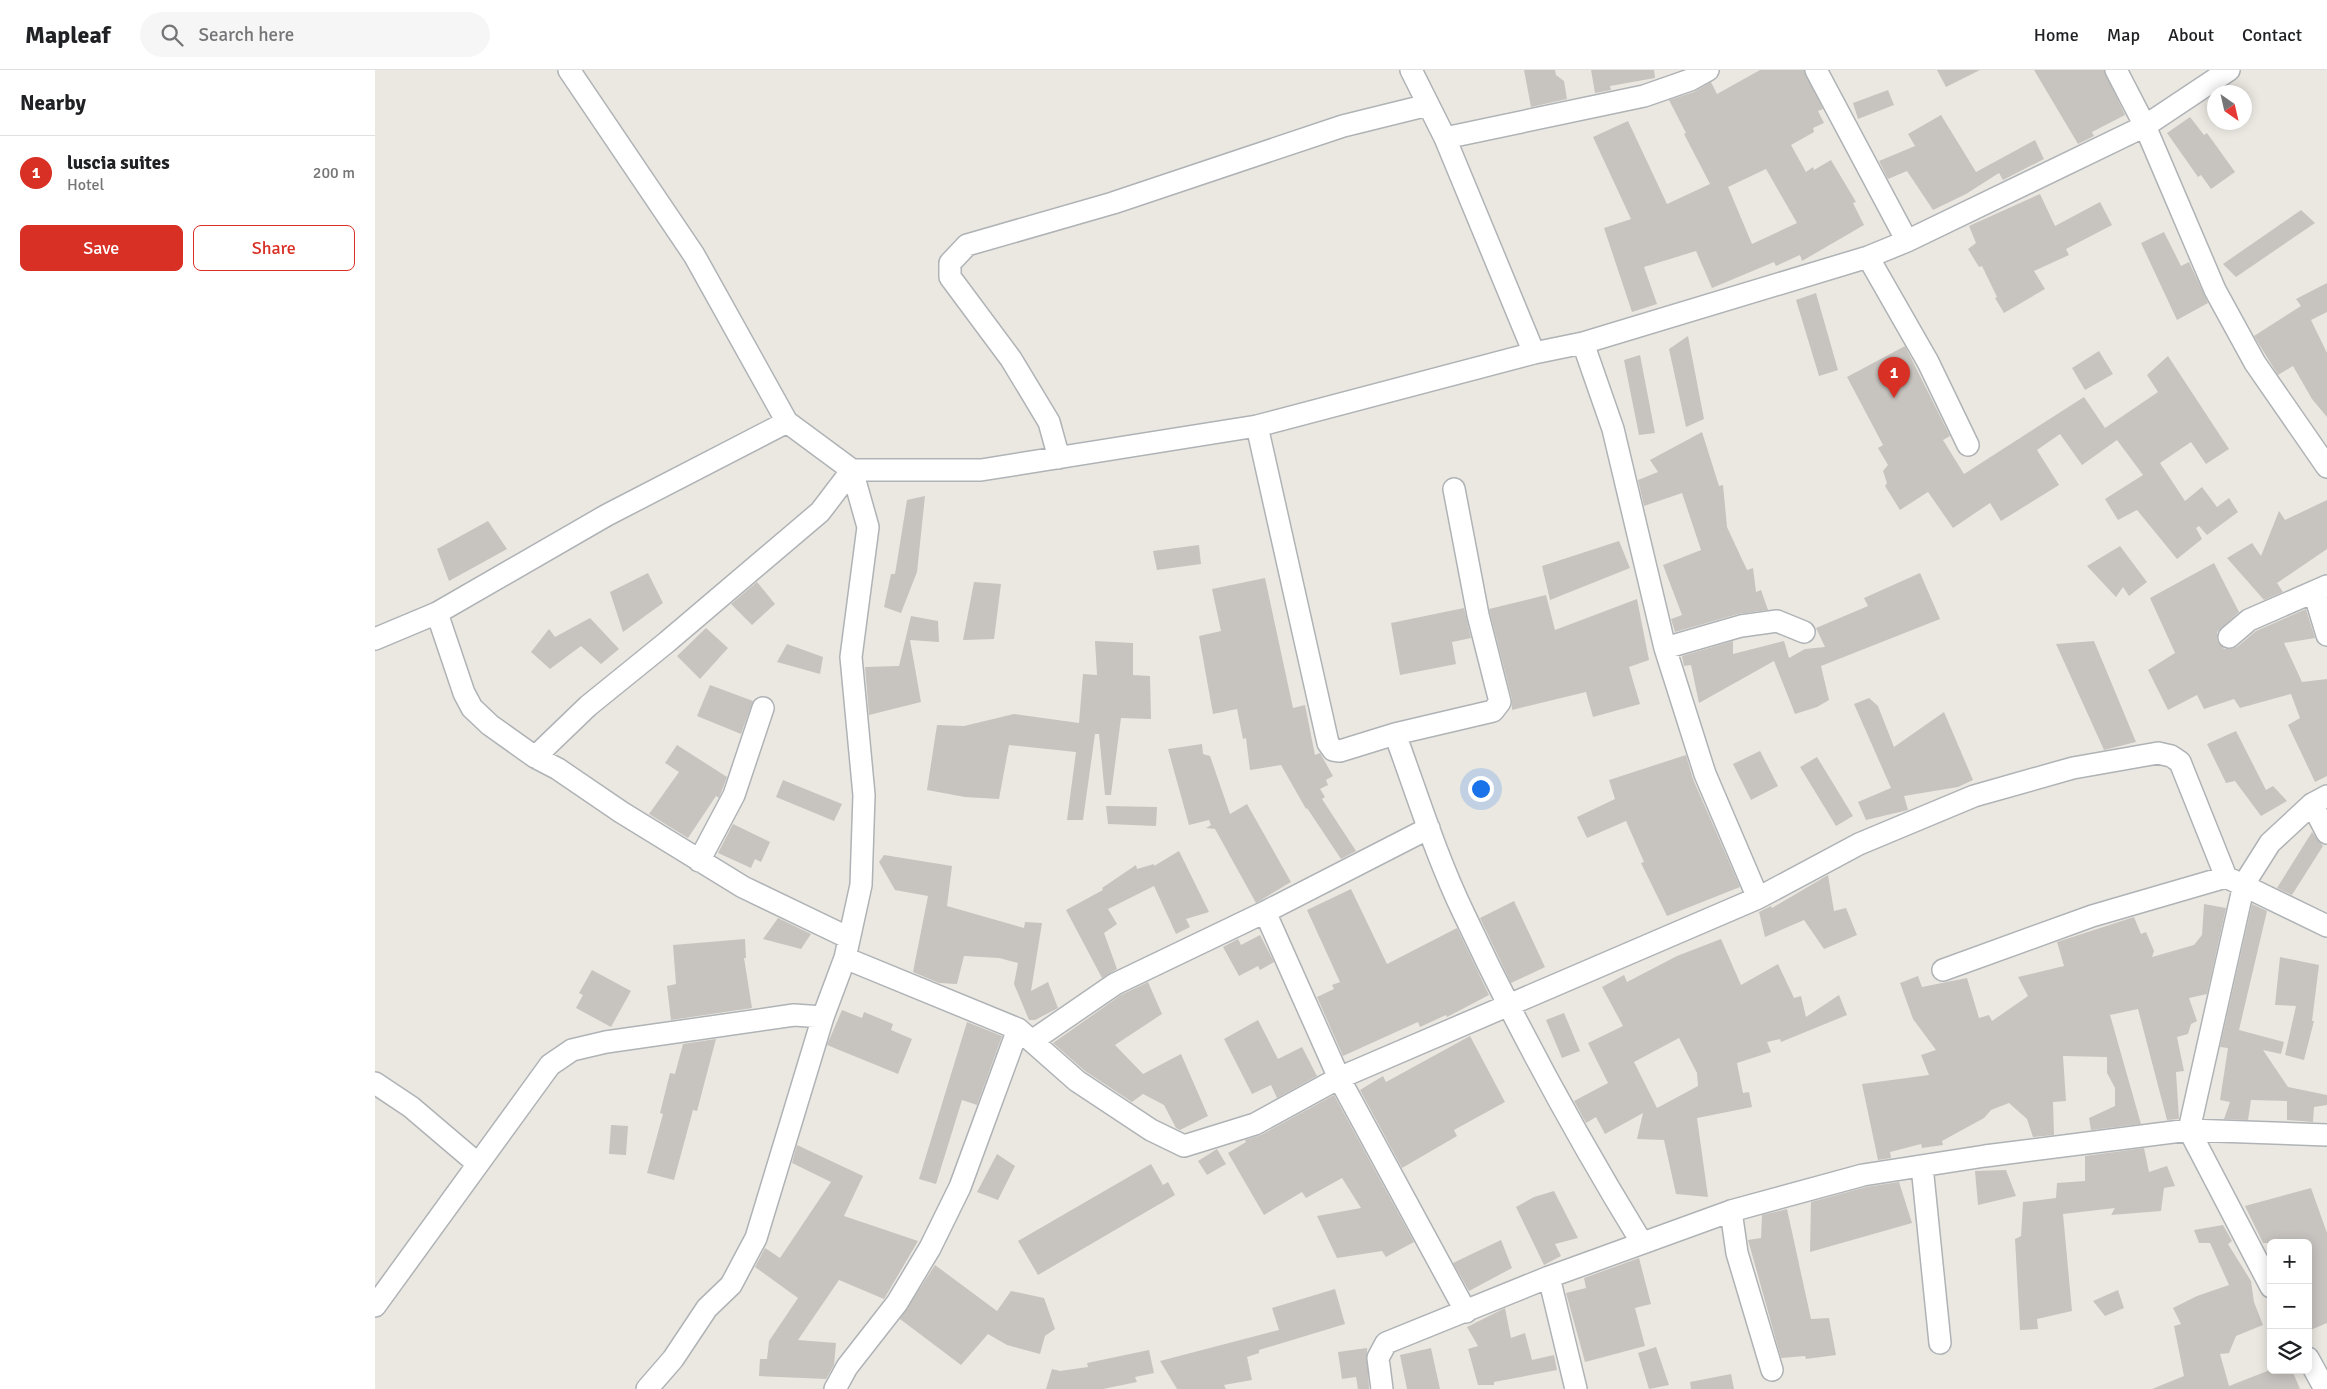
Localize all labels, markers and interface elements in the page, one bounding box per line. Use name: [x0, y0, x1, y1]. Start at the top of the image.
search box: [140, 12, 490, 57]
text: Mapleaf: [25, 20, 110, 50]
icon: search: [158, 21, 186, 49]
text: Search here: [198, 23, 294, 47]
text: Home: [2034, 24, 2079, 46]
text: Map: [2107, 24, 2140, 46]
text: About: [2168, 24, 2214, 46]
text: Contact: [2242, 24, 2302, 46]
north arrow: [2207, 85, 2252, 130]
text: Nearby: [20, 90, 86, 116]
text: luscia suites: [67, 151, 170, 175]
text: 1: [32, 163, 40, 183]
text: 200 m: [313, 163, 355, 183]
text: Hotel: [67, 175, 104, 195]
button: Save: [20, 225, 183, 271]
button: Share: [193, 225, 355, 271]
pin: 1: [1878, 357, 1910, 398]
your location: [1468, 776, 1494, 802]
map controls: [2267, 1239, 2312, 1374]
button: +: [2267, 1239, 2312, 1284]
button: −: [2267, 1284, 2312, 1329]
button: layers: [2267, 1329, 2312, 1374]

